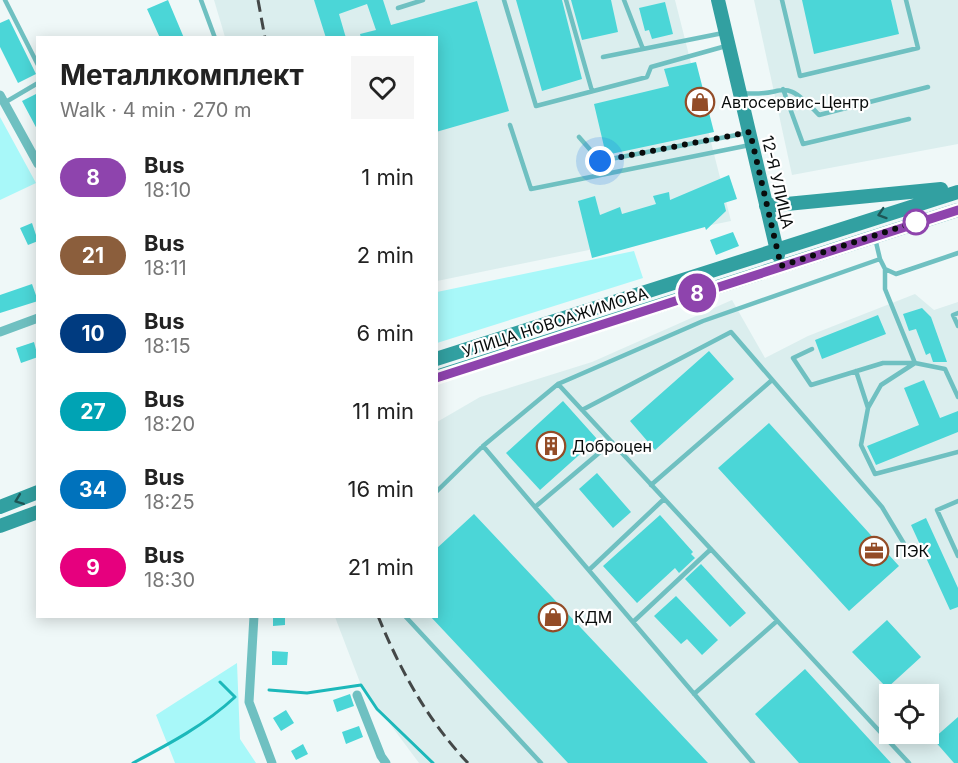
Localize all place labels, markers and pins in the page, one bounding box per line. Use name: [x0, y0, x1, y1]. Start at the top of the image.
shop icon: Автосервис-Центр: [684, 86, 716, 118]
place label: Автосервис-Центр: [721, 92, 869, 112]
unlabelled marker: [903, 209, 929, 235]
building icon: Доброцен: [535, 430, 567, 462]
place label: Доброцен: [572, 436, 652, 456]
office icon: ПЭК: [858, 535, 890, 567]
place label: ПЭК: [895, 541, 930, 561]
shop icon: КДМ: [537, 601, 569, 633]
place label: КДМ: [574, 607, 612, 627]

